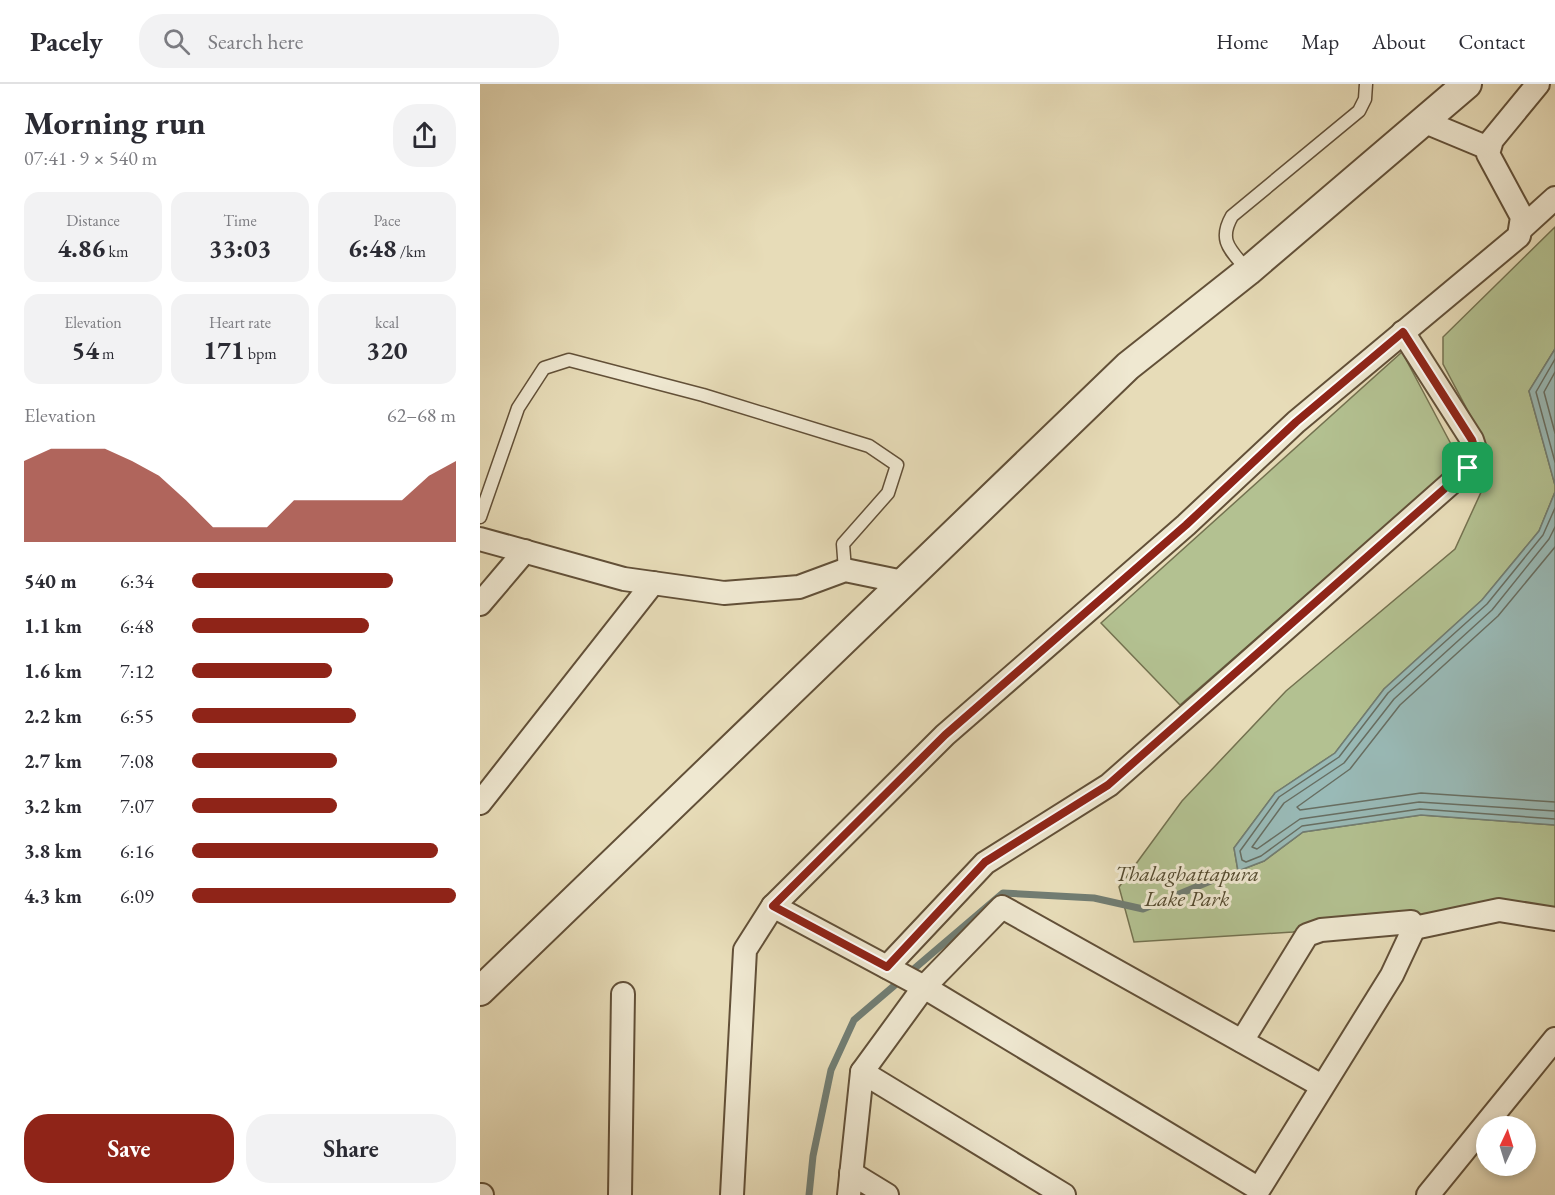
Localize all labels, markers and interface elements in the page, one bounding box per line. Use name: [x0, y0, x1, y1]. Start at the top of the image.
search box: [139, 14, 559, 68]
text: Pacely: [30, 23, 103, 59]
icon: search: [160, 25, 193, 58]
text: Search here: [208, 27, 303, 56]
text: Home: [1216, 28, 1268, 55]
text: Map: [1301, 28, 1339, 55]
text: About: [1372, 28, 1425, 55]
text: Contact: [1458, 28, 1525, 55]
text: Morning run: [24, 101, 206, 144]
button: share: [393, 104, 456, 167]
text: 07:41 · 9 × 540 m: [24, 145, 157, 171]
text: Distance: [66, 210, 120, 231]
text: Time: [223, 210, 257, 231]
text: Pace: [374, 210, 400, 231]
text: 4.86: [58, 231, 105, 265]
text: 33:03: [209, 231, 271, 265]
text: 6:48: [348, 231, 397, 265]
text: km: [105, 241, 128, 262]
text: /km: [397, 241, 426, 262]
text: Elevation: [64, 312, 122, 333]
text: Heart rate: [209, 312, 271, 333]
text: kcal: [375, 312, 399, 333]
text: 54: [71, 333, 99, 367]
text: 171: [203, 333, 245, 367]
text: 320: [366, 333, 408, 367]
text: m: [99, 343, 115, 364]
text: bpm: [245, 343, 277, 364]
text: Elevation: [24, 402, 96, 428]
text: 62–68 m: [387, 402, 456, 428]
pin: [1442, 442, 1493, 493]
icon: arrive: [1451, 451, 1484, 484]
text: 540 m: [24, 568, 77, 594]
text: 6:34: [120, 568, 154, 594]
text: 1.1 km: [24, 613, 82, 639]
text: 6:48: [120, 613, 154, 639]
text: 1.6 km: [24, 658, 82, 684]
text: 7:12: [120, 658, 154, 684]
text: 2.2 km: [24, 703, 82, 729]
text: 6:55: [120, 703, 154, 729]
text: 2.7 km: [24, 748, 82, 774]
text: 7:08: [120, 748, 154, 774]
text: 3.2 km: [24, 793, 82, 819]
text: 7:07: [120, 793, 154, 819]
text: 3.8 km: [24, 838, 82, 864]
text: 6:16: [120, 838, 154, 864]
park label: Thalaghattapura Lake Park: [1115, 859, 1259, 913]
text: 4.3 km: [24, 883, 82, 909]
text: 6:09: [120, 883, 154, 909]
button: Save: [24, 1114, 234, 1183]
button: Share: [246, 1114, 456, 1183]
north arrow: [1476, 1116, 1536, 1176]
map controls: [1476, 1116, 1536, 1176]

